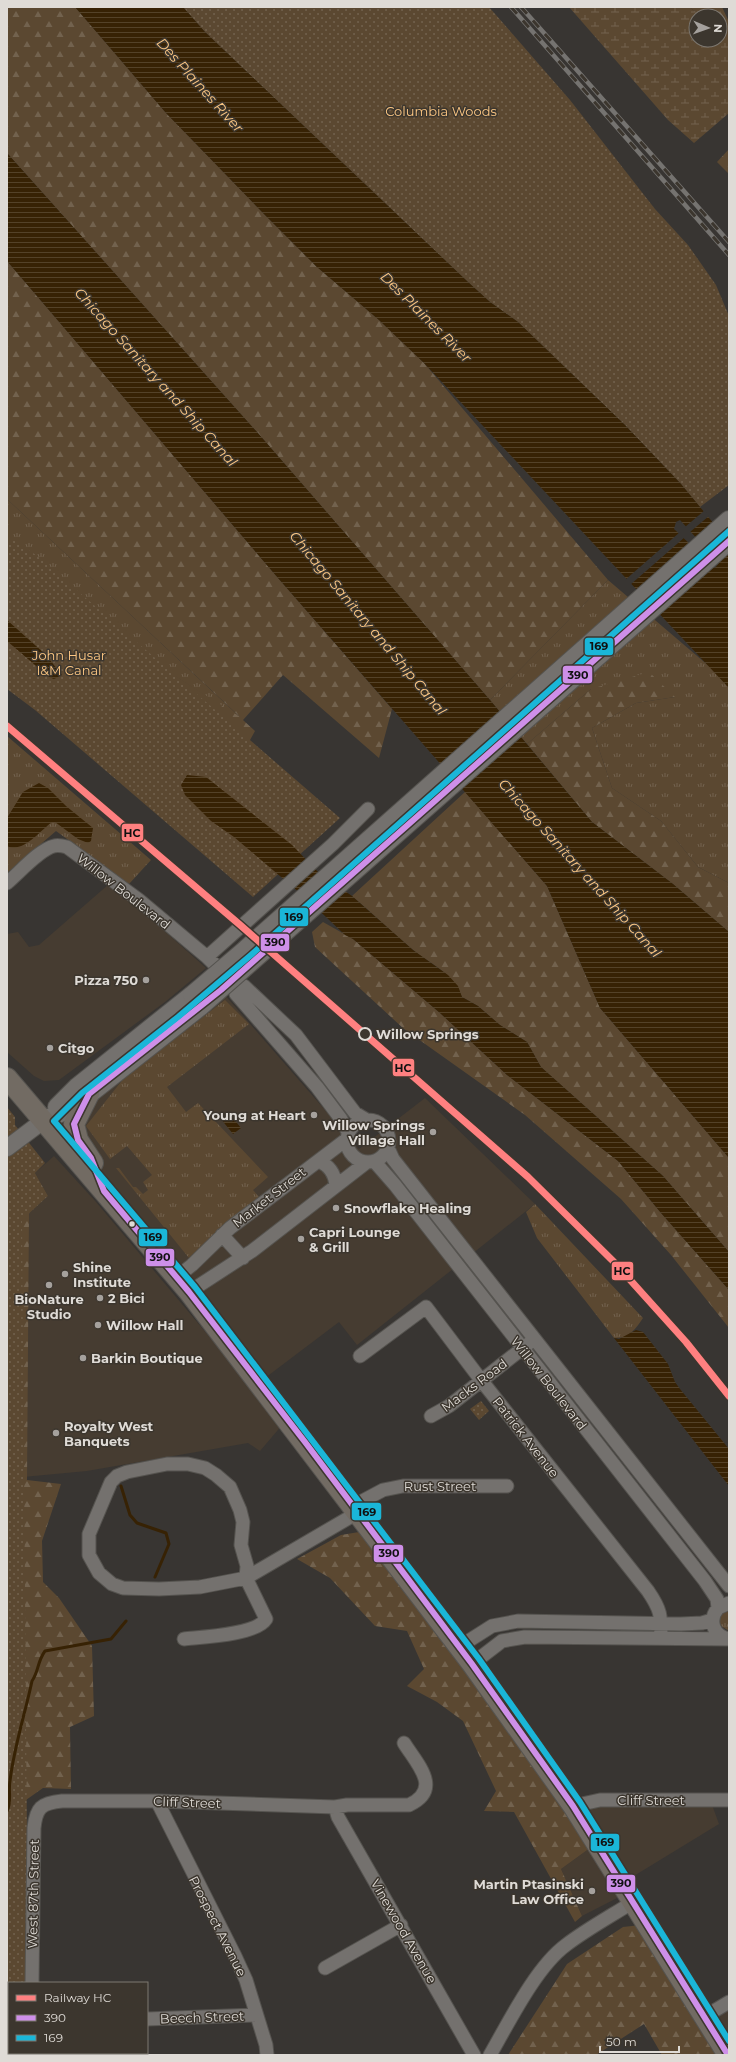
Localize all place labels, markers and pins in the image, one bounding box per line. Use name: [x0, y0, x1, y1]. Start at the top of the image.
place label: Pizza 750: [74, 972, 138, 988]
marker: Pizza 750: [141, 975, 151, 985]
place label: Willow Springs: [376, 1026, 479, 1042]
marker: Willow Springs: [358, 1027, 372, 1041]
place label: Citgo: [58, 1040, 95, 1056]
marker: Citgo: [45, 1043, 55, 1053]
place label: Young at Heart: [202, 1107, 306, 1123]
marker: Young at Heart: [309, 1110, 319, 1120]
place label: Willow Springs Village Hall: [322, 1117, 425, 1148]
marker: Willow Springs Village Hall: [428, 1127, 438, 1137]
place label: Snowflake Healing: [344, 1200, 471, 1216]
marker: Snowflake Healing: [331, 1203, 341, 1213]
unlabelled marker: [127, 1219, 137, 1229]
place label: Capri Lounge & Grill: [309, 1224, 400, 1255]
marker: Capri Lounge & Grill: [296, 1234, 306, 1244]
place label: Shine Institute: [73, 1259, 131, 1290]
marker: Shine Institute: [60, 1269, 70, 1279]
marker: BioNature Studio: [44, 1280, 54, 1290]
place label: 2 Bici: [108, 1290, 145, 1306]
place label: BioNature Studio: [14, 1291, 84, 1322]
marker: 2 Bici: [95, 1293, 105, 1303]
place label: Willow Hall: [106, 1317, 183, 1333]
marker: Willow Hall: [93, 1320, 103, 1330]
place label: Barkin Boutique: [91, 1350, 203, 1366]
marker: Barkin Boutique: [78, 1353, 88, 1363]
place label: Royalty West Banquets: [64, 1418, 154, 1449]
marker: Royalty West Banquets: [51, 1428, 61, 1438]
place label: Martin Ptasinski Law Office: [473, 1876, 584, 1907]
marker: Martin Ptasinski Law Office: [587, 1886, 597, 1896]

